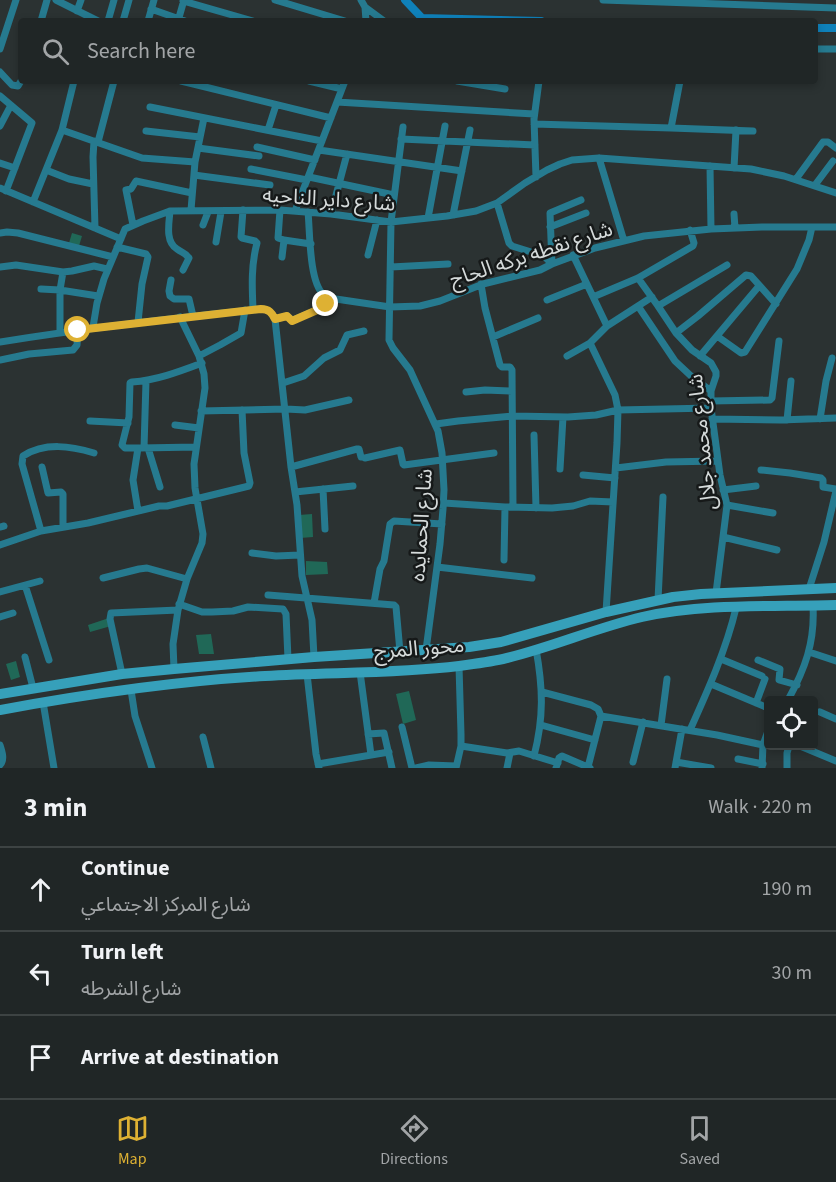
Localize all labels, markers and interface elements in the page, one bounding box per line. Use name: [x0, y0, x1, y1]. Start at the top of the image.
search box: [18, 18, 818, 84]
icon: search: [39, 35, 72, 68]
text: Search here: [87, 35, 195, 67]
street label: شارع داير الناحيه: [262, 179, 396, 219]
street label: شارع نقطه بركه الحاج: [446, 213, 616, 295]
route end: [312, 290, 338, 316]
route start: [64, 316, 90, 342]
street label: شارع محمد جلال: [680, 373, 724, 511]
street label: شارع الحمايده: [402, 468, 440, 582]
street label: محور المرج: [373, 630, 465, 666]
map controls: [764, 696, 818, 750]
button: locate: [764, 696, 818, 750]
text: 3 min: [24, 789, 87, 826]
text: Walk · 220 m: [708, 793, 812, 821]
text: Continue: [81, 852, 170, 884]
icon: ahead: [24, 873, 57, 906]
text: 190 m: [762, 875, 812, 903]
text: شارع المركز الاجتماعي: [81, 891, 251, 919]
text: Turn left: [81, 936, 163, 968]
icon: left: [24, 957, 57, 990]
text: 30 m: [772, 959, 812, 987]
text: شارع الشرطه: [81, 975, 182, 1003]
icon: arrive: [24, 1041, 57, 1074]
text: Arrive at destination: [81, 1041, 279, 1073]
tab: Map: [116, 1112, 149, 1170]
tab: Directions: [380, 1112, 448, 1170]
tab: Saved: [679, 1112, 720, 1170]

